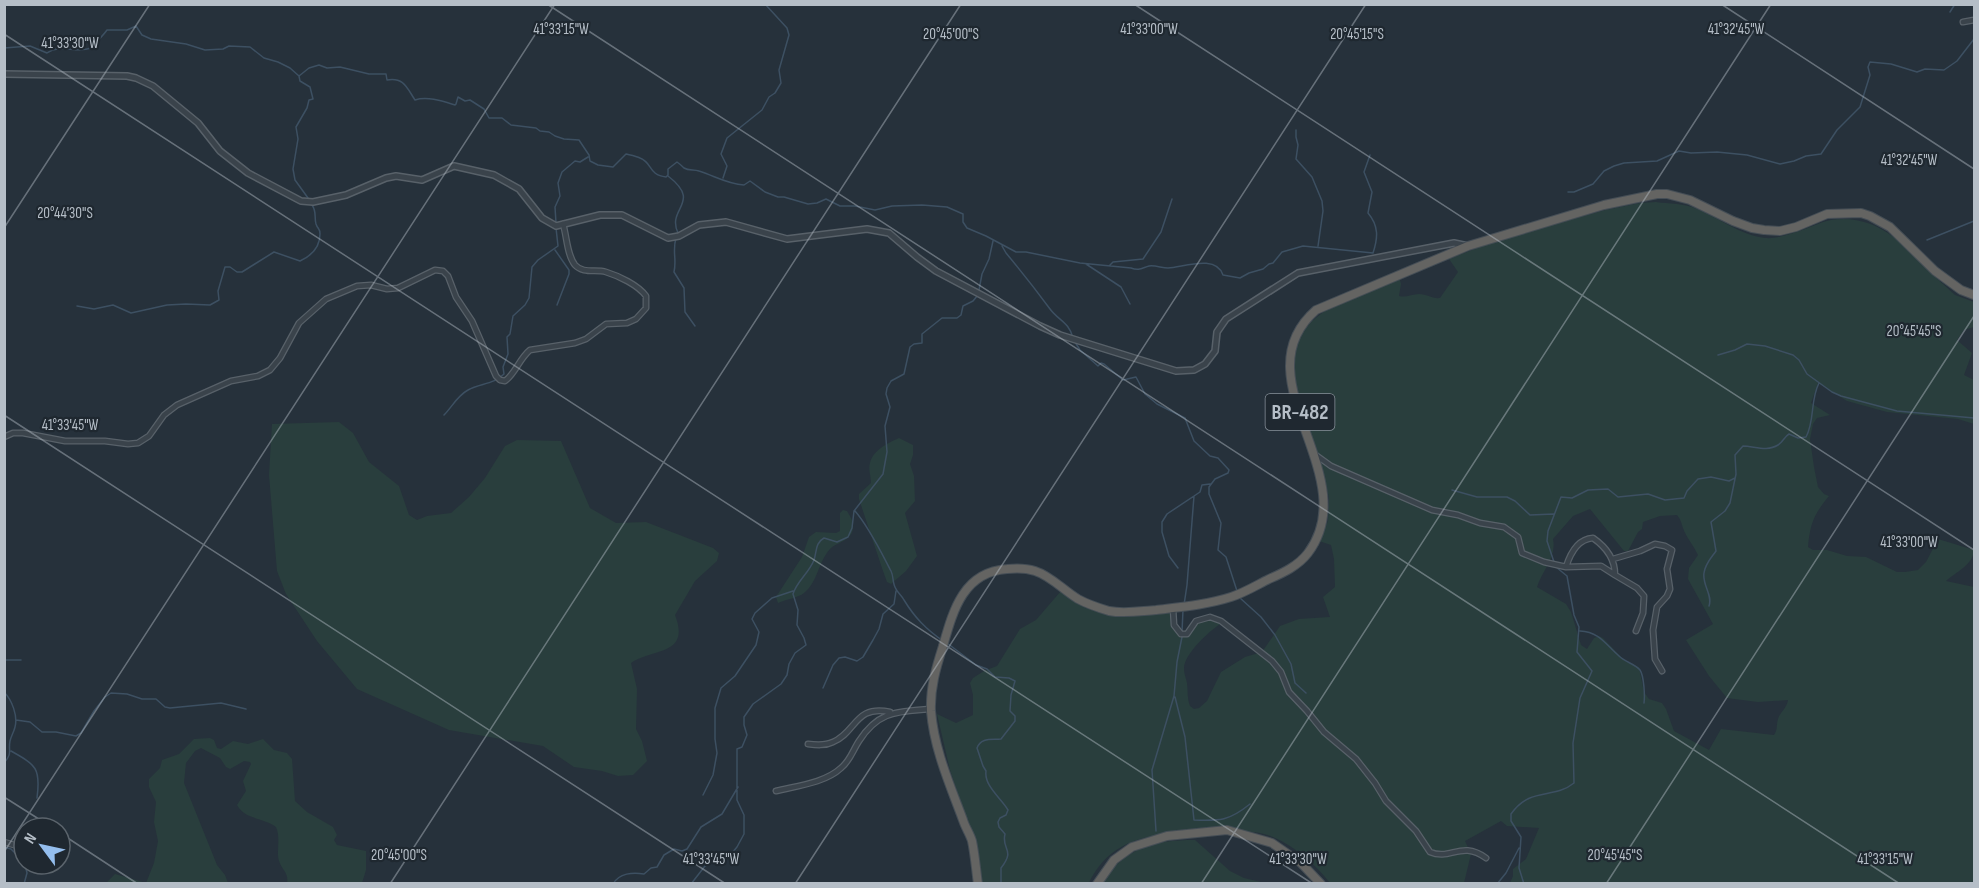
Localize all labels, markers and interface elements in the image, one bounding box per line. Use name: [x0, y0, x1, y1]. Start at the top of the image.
text: 41°33'15"W: [533, 20, 589, 39]
text: 41°33'00"W: [1120, 20, 1178, 39]
text: 41°32'45"W: [1708, 20, 1765, 39]
text: 20°45'00"S: [923, 25, 979, 44]
text: 20°45'15"S: [1330, 25, 1384, 44]
text: 41°33'30"W: [41, 34, 99, 53]
text: 41°32'45"W: [1881, 151, 1938, 170]
text: 20°44'30"S: [37, 204, 93, 223]
text: 20°45'45"S: [1887, 322, 1941, 341]
road number: BR-482: [1266, 394, 1334, 430]
text: 41°33'45"W: [42, 416, 99, 435]
text: 41°33'00"W: [1880, 533, 1938, 552]
north arrow: [12, 816, 72, 876]
text: N: [20, 830, 41, 847]
text: 20°45'00"S: [371, 846, 427, 865]
text: 20°45'45"S: [1588, 846, 1642, 865]
text: 41°33'45"W: [683, 850, 740, 869]
text: 41°33'30"W: [1269, 850, 1327, 869]
text: 41°33'15"W: [1857, 850, 1913, 869]

